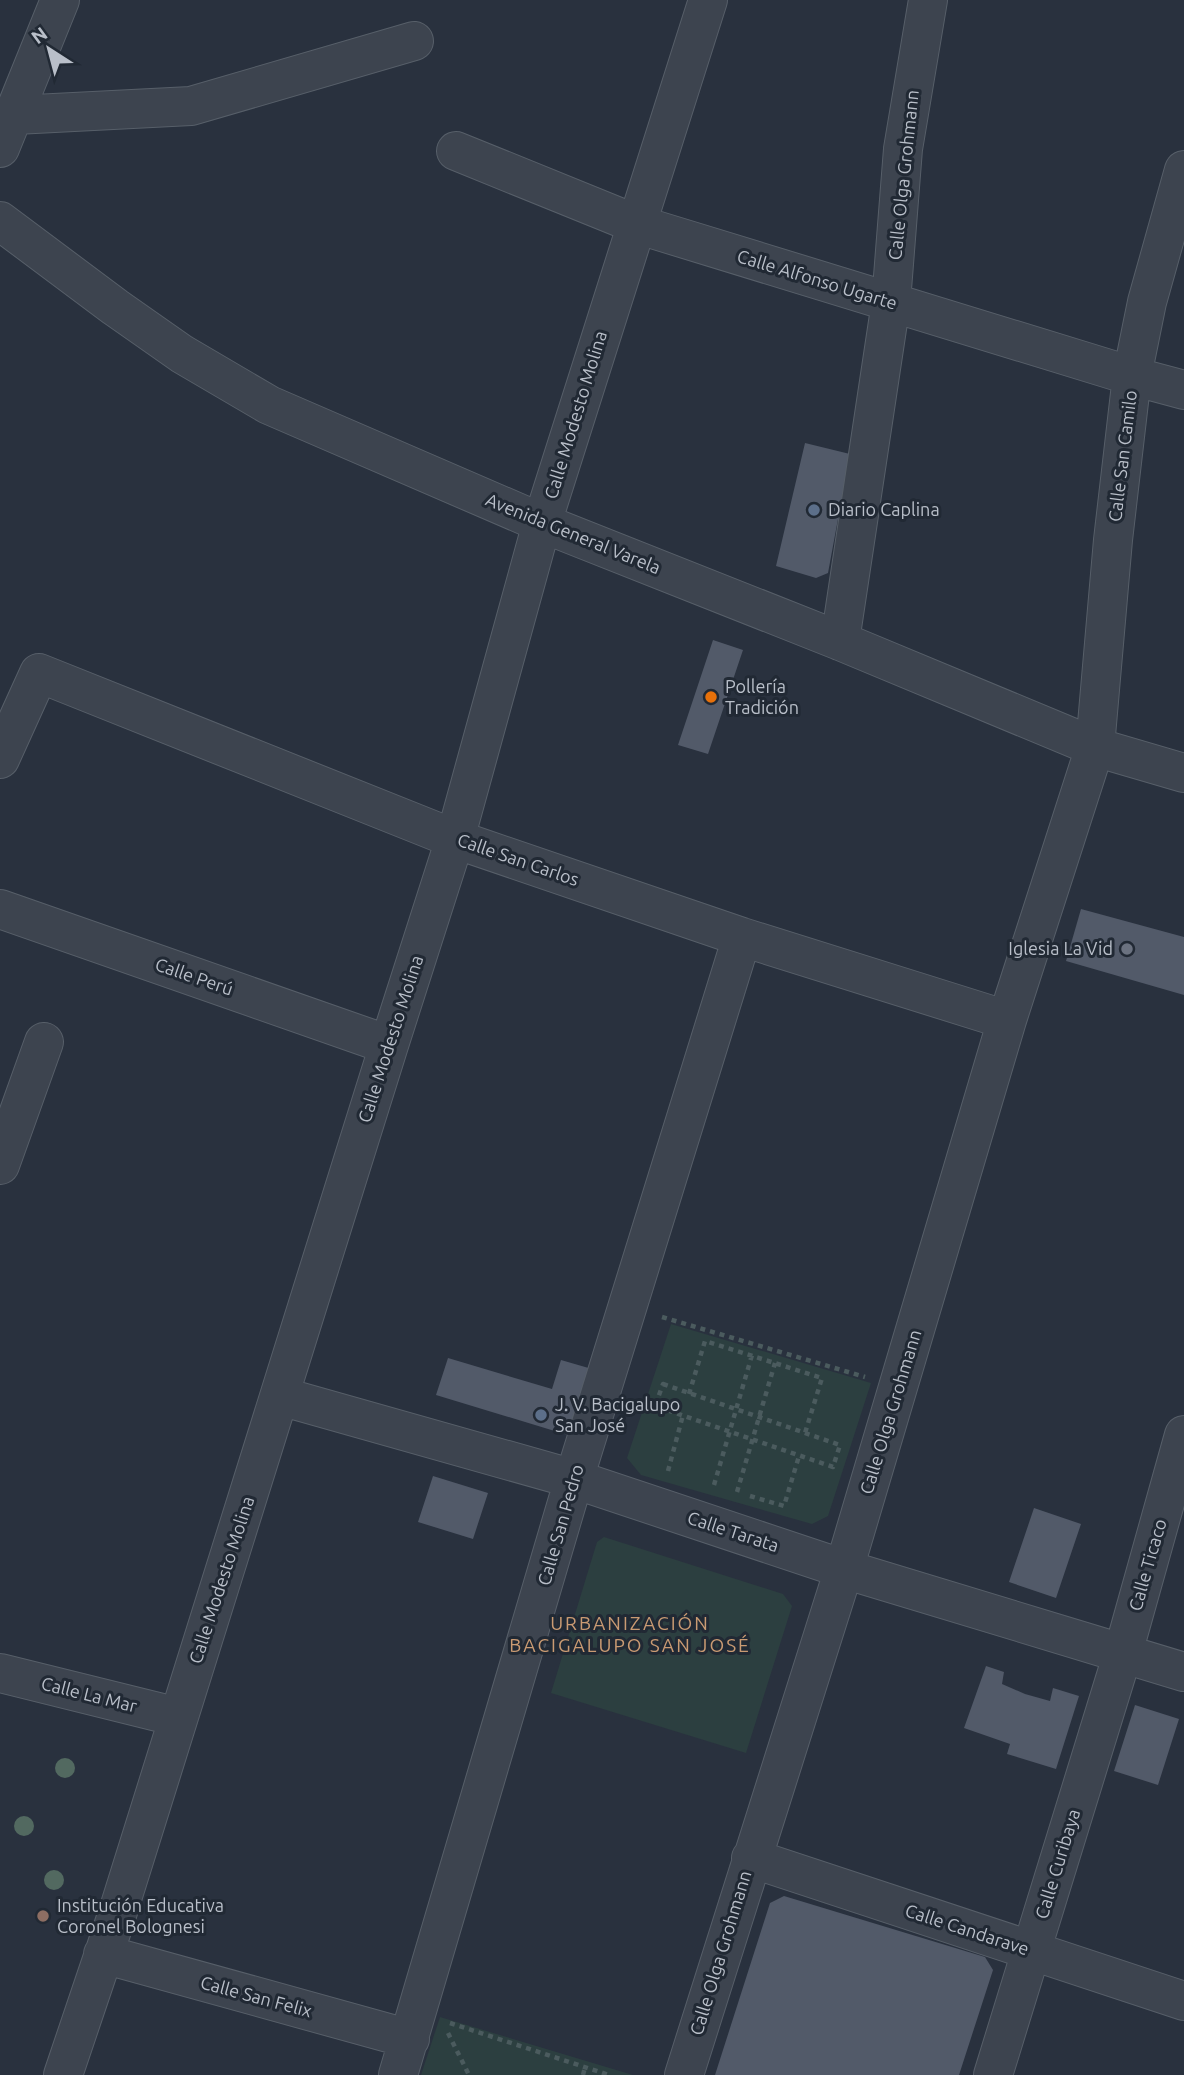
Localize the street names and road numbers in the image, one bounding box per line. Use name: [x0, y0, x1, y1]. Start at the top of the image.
street label: Calle Olga Grohmann: [884, 89, 922, 261]
street label: Calle Alfonso Ugarte: [735, 245, 900, 313]
street label: Calle Modesto Molina: [540, 328, 610, 501]
street label: Calle San Camilo: [1104, 389, 1140, 523]
street label: Avenida General Varela: [483, 489, 664, 577]
street label: Calle San Carlos: [455, 829, 582, 889]
street label: Calle Perú: [153, 953, 236, 999]
street label: Calle Modesto Molina: [354, 953, 427, 1125]
street label: Calle Olga Grohmann: [855, 1327, 925, 1496]
street label: Calle San Pedro: [533, 1462, 587, 1588]
street label: Calle Modesto Molina: [185, 1494, 258, 1666]
street label: Calle Tarata: [685, 1507, 781, 1555]
street label: Calle Ticaco: [1124, 1516, 1170, 1613]
street label: Calle La Mar: [39, 1672, 139, 1716]
street label: Calle Curibaya: [1031, 1806, 1083, 1921]
street label: Calle Olga Grohmann: [685, 1868, 755, 2037]
street label: Calle Candarave: [903, 1900, 1032, 1958]
street label: Calle San Felix: [198, 1972, 314, 2021]

